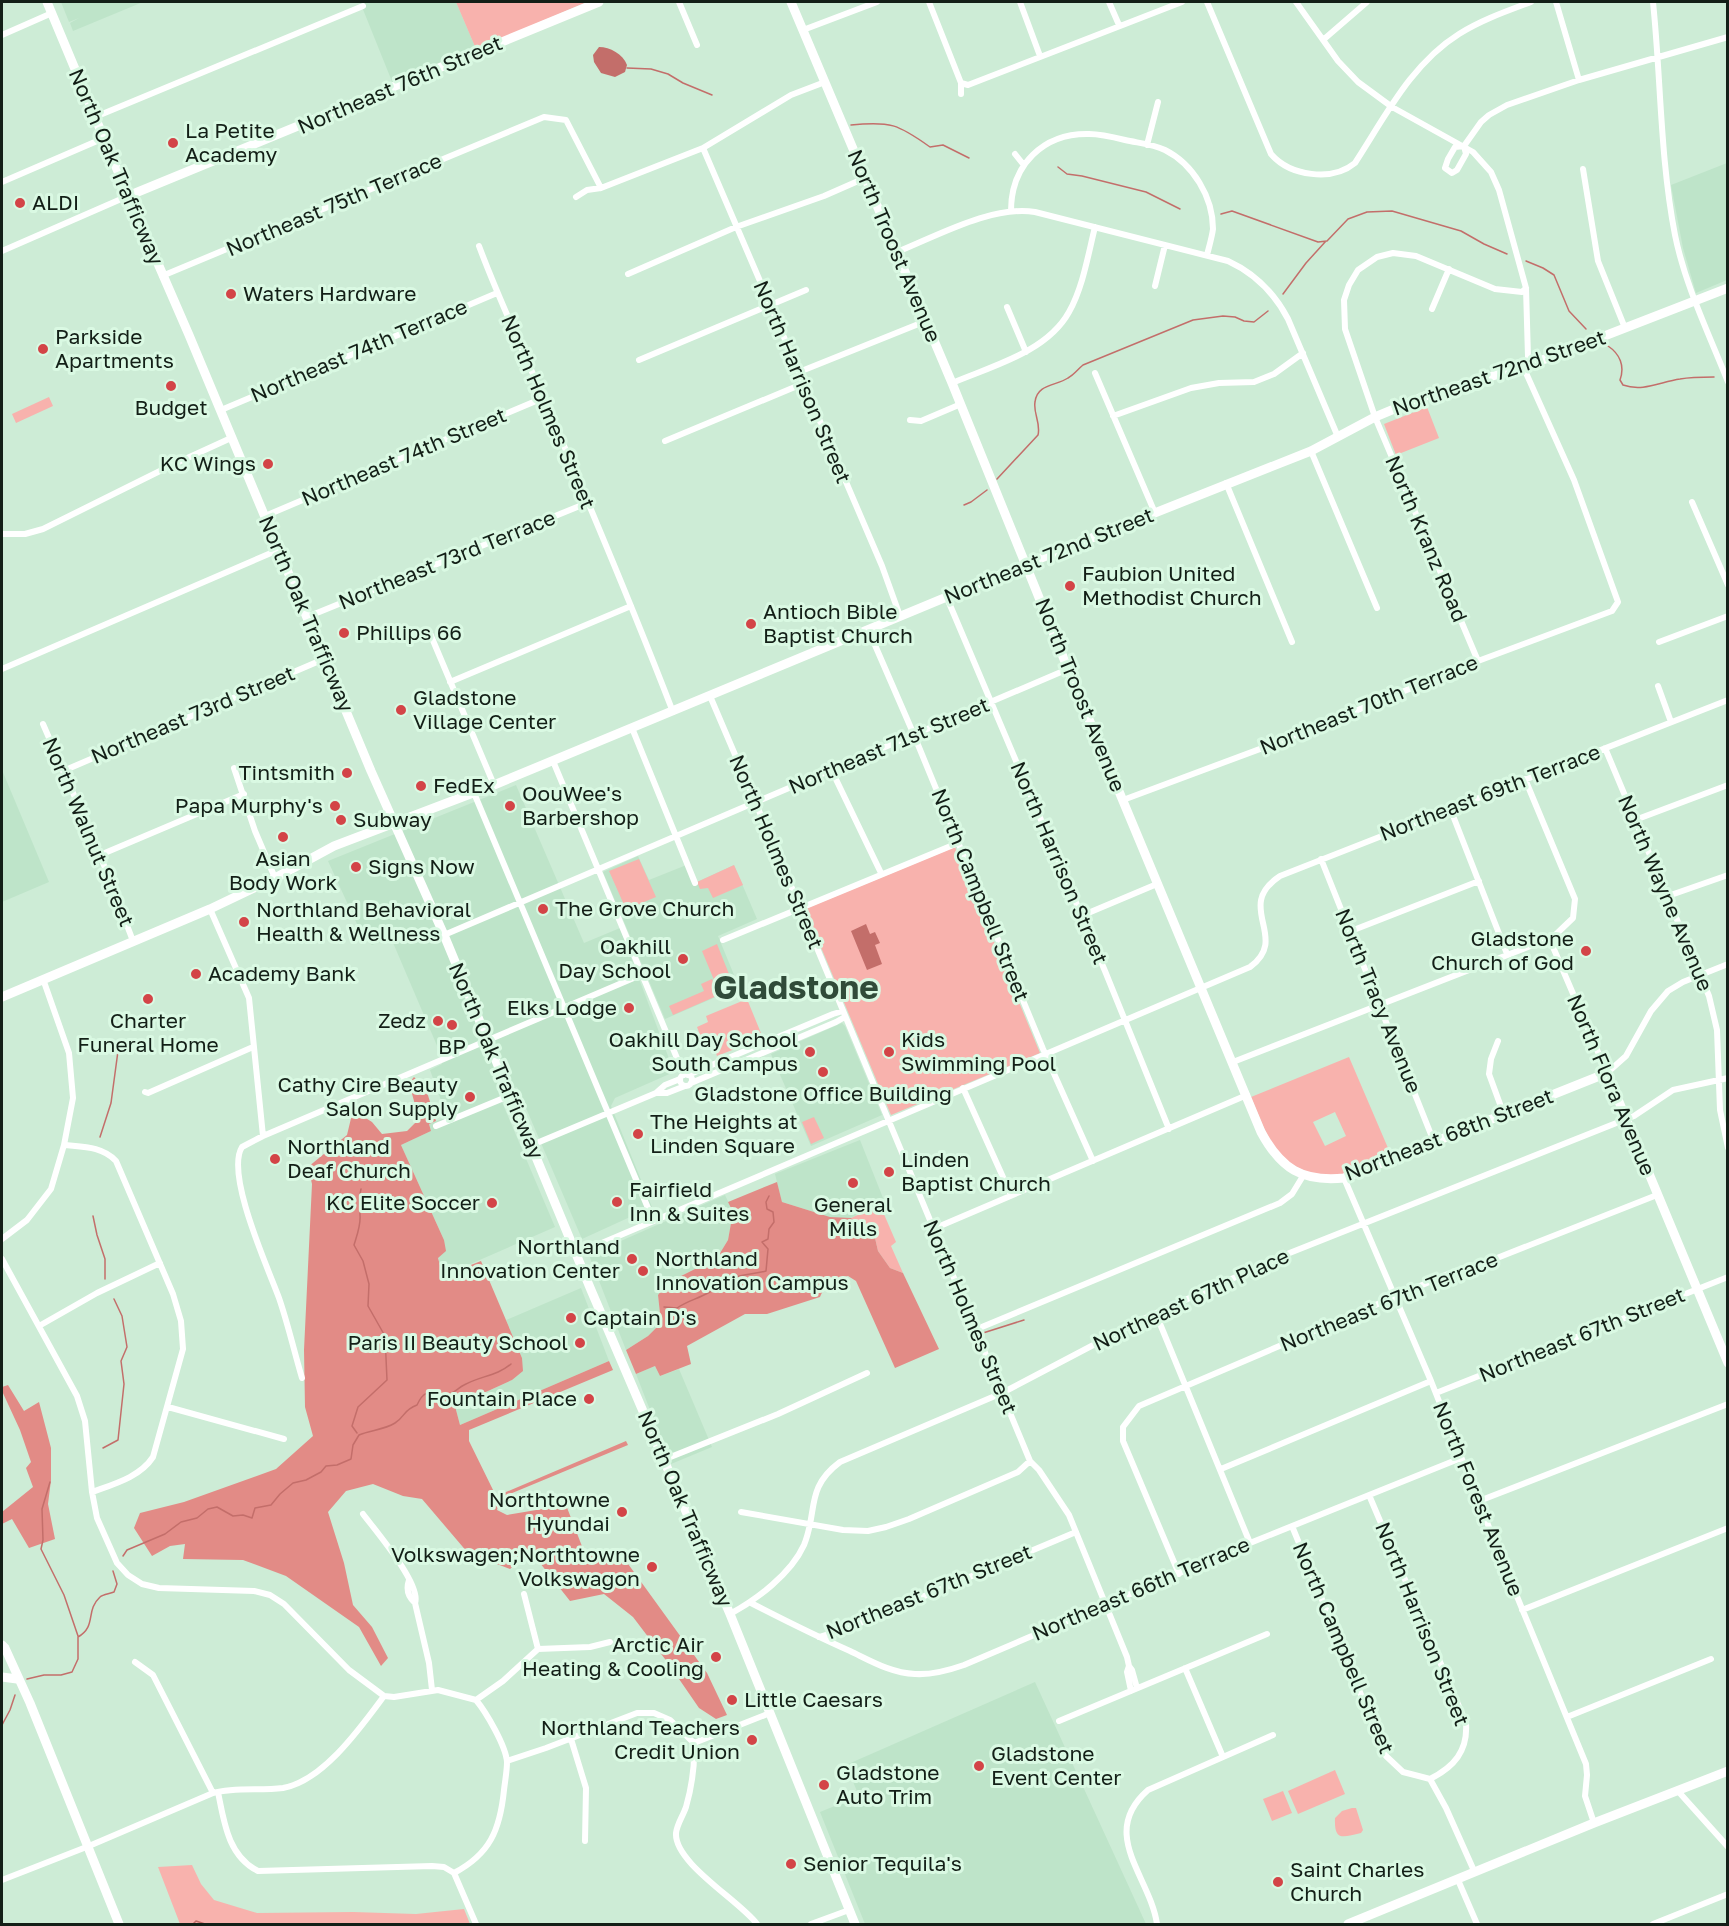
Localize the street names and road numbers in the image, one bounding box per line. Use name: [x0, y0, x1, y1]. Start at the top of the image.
street label: Northeast 76th Street: [293, 29, 506, 139]
street label: North Oak Trafficway: [64, 64, 170, 269]
street label: North Troost Avenue: [843, 145, 947, 346]
street label: Northeast 75th Terrace: [222, 147, 446, 261]
street label: North Harrison Street: [748, 276, 857, 487]
street label: Northeast 74th Terrace: [246, 293, 471, 408]
street label: North Holmes Street: [496, 311, 602, 513]
street label: Northeast 72nd Street: [1389, 323, 1609, 421]
street label: Northeast 74th Street: [297, 401, 510, 511]
street label: North Kranz Road: [1380, 451, 1474, 626]
street label: Northeast 72nd Street: [940, 501, 1157, 609]
street label: Northeast 73rd Terrace: [334, 504, 559, 615]
street label: North Oak Trafficway: [254, 511, 360, 716]
street label: North Troost Avenue: [1030, 594, 1132, 795]
street label: Northeast 70th Terrace: [1256, 648, 1482, 760]
street label: Northeast 73rd Street: [87, 659, 298, 769]
street label: Northeast 71st Street: [784, 691, 993, 799]
street label: North Walnut Street: [37, 733, 141, 930]
street label: Northeast 69th Terrace: [1376, 738, 1604, 846]
street label: North Holmes Street: [724, 751, 830, 953]
street label: North Harrison Street: [1005, 757, 1114, 968]
street label: North Campbell Street: [926, 784, 1036, 1005]
street label: North Wayne Avenue: [1613, 791, 1719, 995]
street label: North Tracy Avenue: [1330, 904, 1428, 1097]
street label: North Oak Trafficway: [444, 958, 550, 1163]
street label: North Flora Avenue: [1562, 990, 1662, 1179]
street label: Northeast 68th Street: [1341, 1082, 1557, 1186]
street label: North Holmes Street: [918, 1216, 1024, 1418]
street label: Northeast 67th Place: [1088, 1242, 1293, 1356]
street label: Northeast 67th Terrace: [1276, 1245, 1501, 1357]
street label: Northeast 67th Street: [1475, 1281, 1688, 1387]
street label: North Forest Avenue: [1428, 1397, 1530, 1600]
street label: North Oak Trafficway: [633, 1406, 739, 1611]
street label: North Harrison Street: [1370, 1518, 1476, 1729]
street label: Northeast 66th Terrace: [1028, 1530, 1254, 1646]
street label: Northeast 67th Street: [822, 1538, 1035, 1644]
street label: North Campbell Street: [1288, 1538, 1400, 1757]

